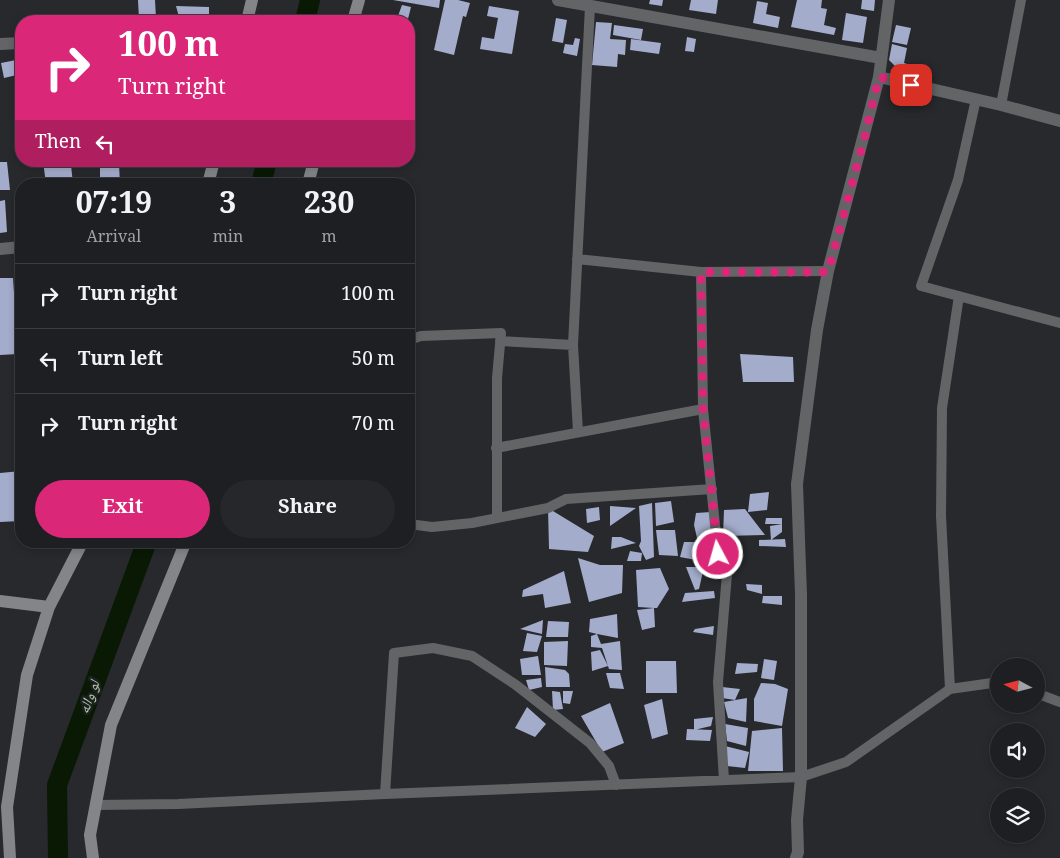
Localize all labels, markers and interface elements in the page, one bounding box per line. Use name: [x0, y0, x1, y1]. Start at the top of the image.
text: 100 m: [118, 19, 219, 78]
icon: right: [35, 35, 100, 100]
pin: [890, 64, 932, 106]
text: Turn right: [118, 70, 226, 108]
icon: arrive: [897, 71, 925, 99]
text: Then: [35, 128, 81, 160]
icon: left: [91, 130, 119, 158]
text: 07:19: [76, 181, 152, 232]
text: 3: [220, 181, 236, 232]
text: 230: [304, 181, 354, 232]
text: Arrival: [86, 225, 141, 252]
text: min: [213, 225, 243, 252]
text: m: [322, 225, 337, 252]
text: Turn right: [78, 280, 178, 312]
text: 100 m: [341, 280, 395, 312]
icon: right: [35, 282, 63, 310]
text: Turn left: [78, 345, 163, 377]
text: 50 m: [352, 345, 395, 377]
icon: left: [35, 347, 63, 375]
text: Turn right: [78, 410, 178, 442]
text: 70 m: [352, 410, 395, 442]
icon: right: [35, 412, 63, 440]
button: Exit: [35, 480, 210, 538]
button: Share: [220, 480, 395, 538]
position arrow: [691, 527, 743, 579]
north arrow: [990, 658, 1045, 712]
map controls: [990, 658, 1045, 843]
water label: لو واله: [73, 676, 110, 718]
button: sound: [990, 723, 1045, 778]
button: layers: [990, 788, 1045, 843]

